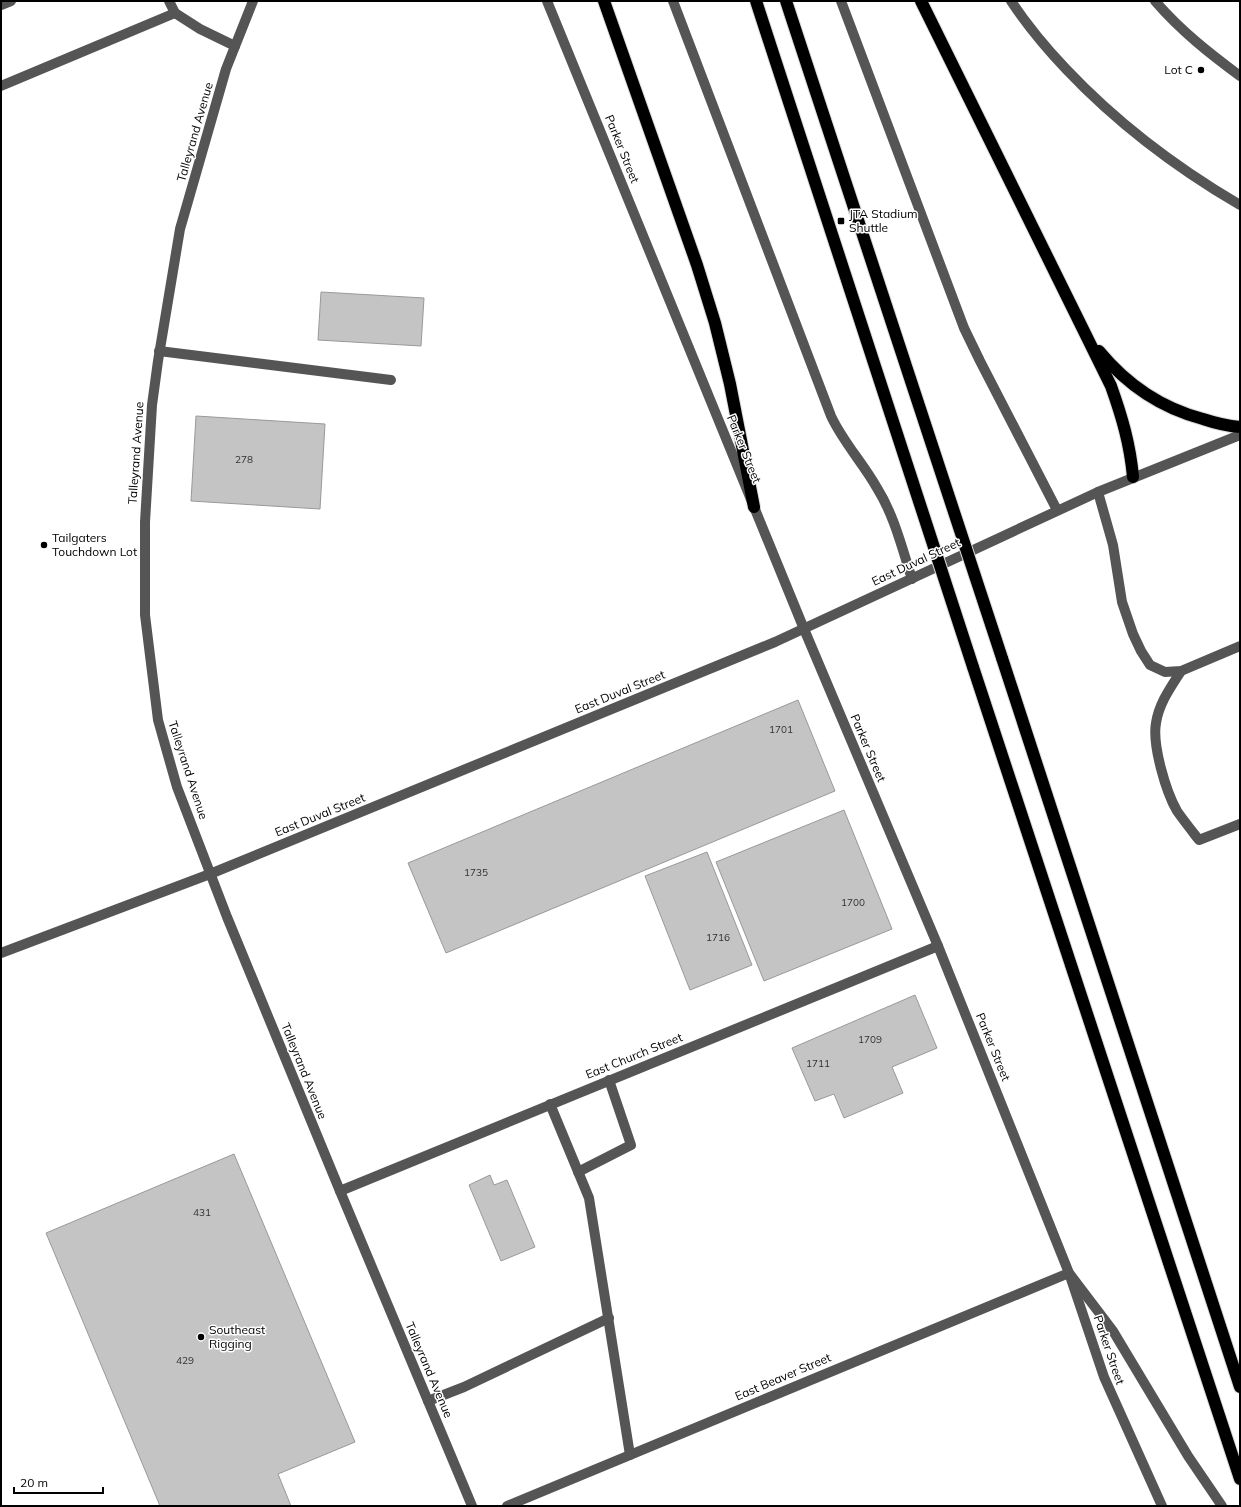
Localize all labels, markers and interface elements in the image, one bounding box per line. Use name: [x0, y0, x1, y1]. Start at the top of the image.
place label: Lot C: [1164, 62, 1193, 77]
marker: Lot C: [1196, 65, 1206, 75]
street label: Talleyrand Avenue: [173, 80, 216, 183]
street label: Parker Street: [602, 112, 643, 185]
place label: JTA Stadium Shuttle: [849, 206, 918, 235]
marker: JTA Stadium Shuttle: [836, 216, 846, 226]
street label: Talleyrand Avenue: [124, 401, 147, 505]
street label: Parker Street: [724, 412, 765, 485]
house number: 278: [235, 453, 253, 466]
place label: Tailgaters Touchdown Lot: [52, 530, 137, 559]
street label: East Duval Street: [869, 534, 962, 589]
marker: Tailgaters Touchdown Lot: [39, 540, 49, 550]
street label: East Duval Street: [573, 667, 667, 716]
street label: Parker Street: [847, 712, 889, 784]
street label: Talleyrand Avenue: [165, 719, 211, 821]
house number: 1701: [769, 723, 793, 736]
street label: East Duval Street: [273, 790, 367, 839]
house number: 1735: [464, 866, 488, 879]
house number: 1700: [841, 896, 865, 909]
house number: 1716: [706, 931, 730, 944]
street label: Parker Street: [973, 1010, 1014, 1083]
street label: Talleyrand Avenue: [278, 1020, 331, 1121]
street label: East Church Street: [583, 1029, 684, 1082]
house number: 1709: [858, 1033, 882, 1046]
house number: 1711: [806, 1057, 830, 1070]
house number: 431: [193, 1206, 211, 1219]
street label: Parker Street: [1091, 1313, 1128, 1386]
street label: Talleyrand Avenue: [402, 1320, 456, 1420]
place label: Southeast Rigging: [209, 1322, 265, 1351]
marker: Southeast Rigging: [196, 1332, 206, 1342]
street label: East Beaver Street: [733, 1350, 833, 1404]
house number: 429: [176, 1354, 194, 1367]
scale bar: [14, 1469, 103, 1495]
text: 20 m: [20, 1475, 48, 1490]

